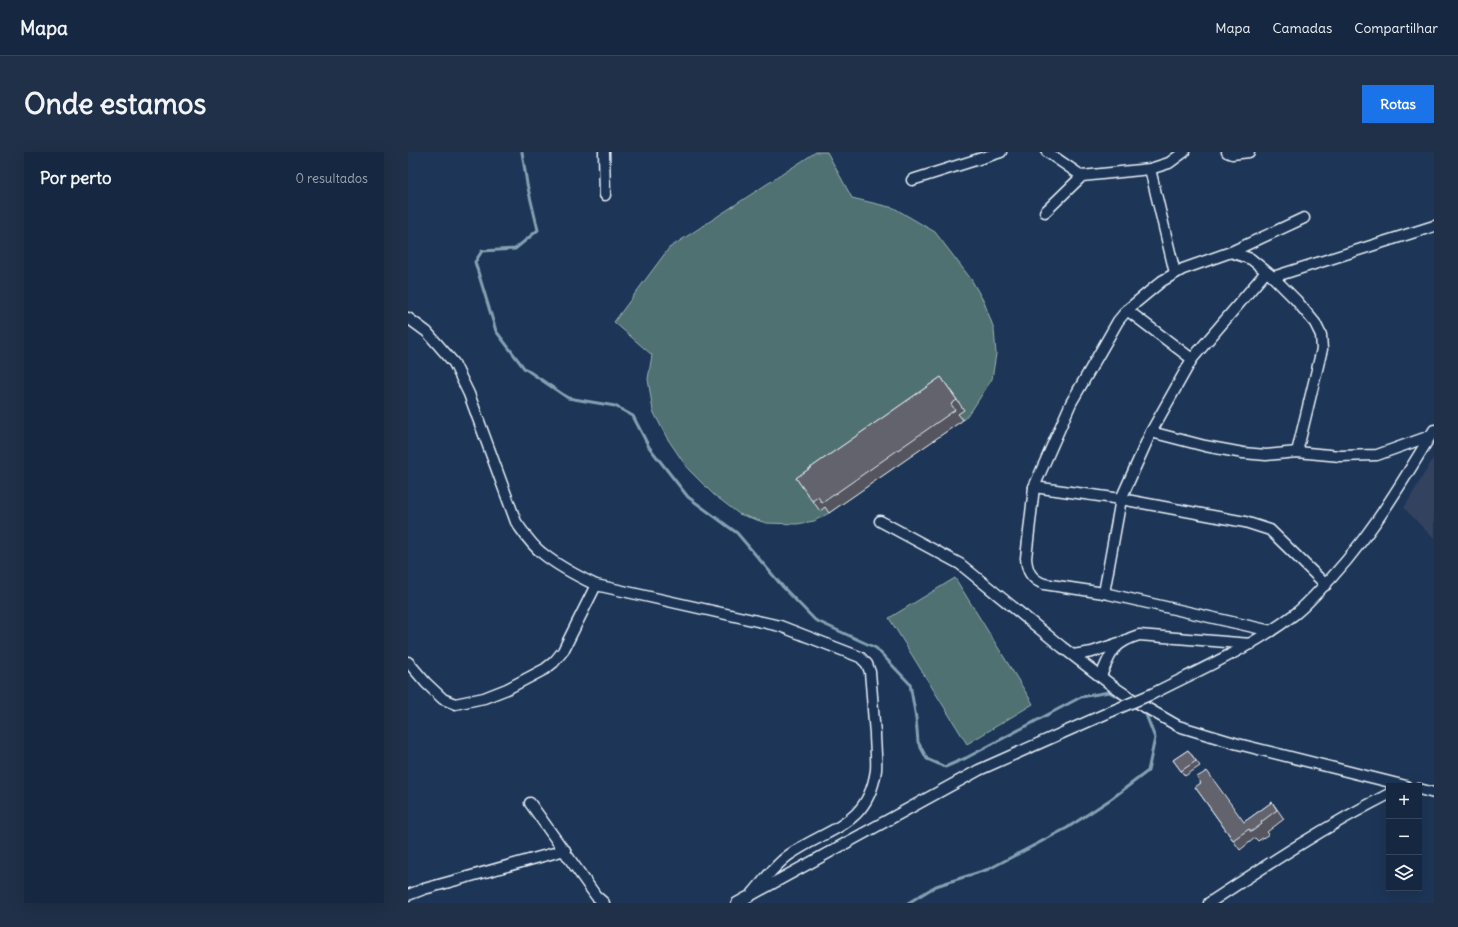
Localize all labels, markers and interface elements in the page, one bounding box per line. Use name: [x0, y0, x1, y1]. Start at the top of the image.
text: Mapa: [20, 16, 68, 40]
text: Mapa: [1215, 19, 1250, 37]
text: Camadas: [1272, 19, 1332, 37]
text: Compartilhar: [1354, 19, 1438, 37]
button: Rotas: [1362, 85, 1434, 123]
text: Onde estamos: [24, 86, 206, 122]
text: Por perto: [40, 167, 111, 189]
text: 0 resultados: [295, 170, 368, 187]
map controls: [1386, 783, 1422, 891]
button: +: [1386, 783, 1422, 819]
button: −: [1386, 819, 1422, 855]
button: layers: [1386, 855, 1422, 891]

